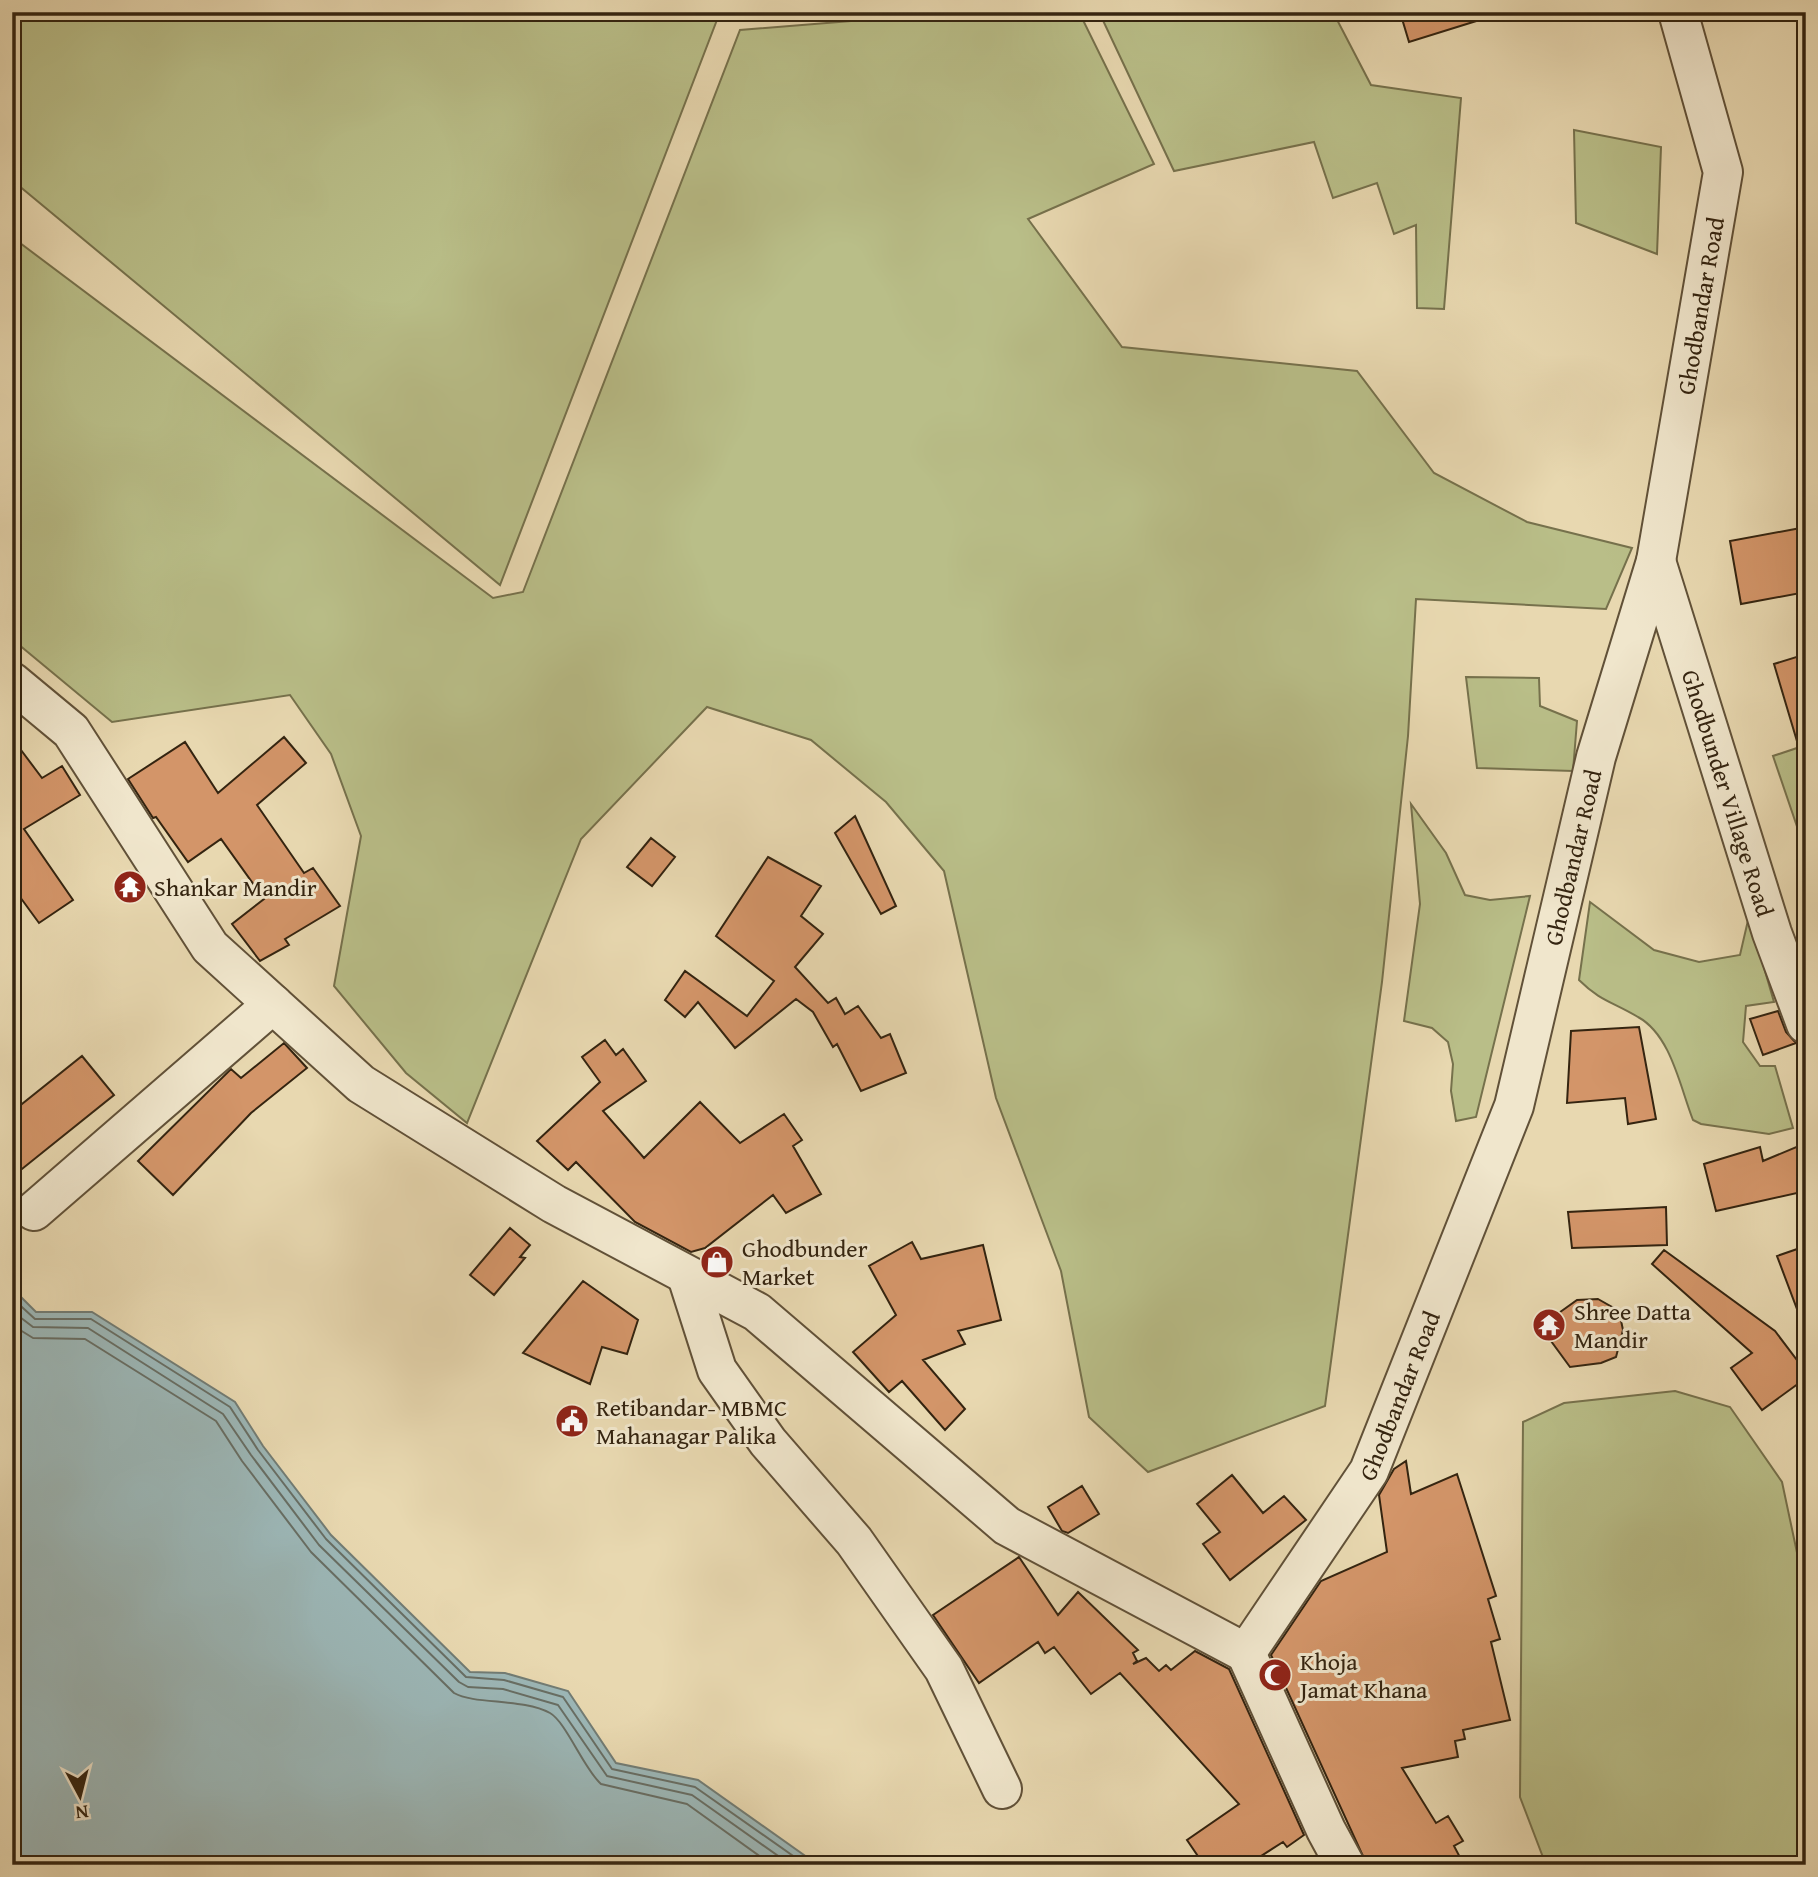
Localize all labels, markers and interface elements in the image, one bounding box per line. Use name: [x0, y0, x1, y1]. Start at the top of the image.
street label: Ghodbandar Road: [1667, 214, 1732, 397]
street label: Ghodbunder Village Road: [1673, 665, 1783, 921]
street label: Ghodbandar Road: [1535, 766, 1610, 949]
temple icon: Shankar Mandir: [111, 868, 149, 906]
place label: Shankar Mandir: [154, 870, 317, 905]
place label: Ghodbunder Market: [742, 1231, 868, 1294]
shop icon: Ghodbunder Market: [698, 1243, 736, 1281]
place label: Shree Datta Mandir: [1574, 1294, 1691, 1357]
street label: Ghodbandar Road: [1350, 1305, 1449, 1488]
temple icon: Shree Datta Mandir: [1530, 1306, 1568, 1344]
place label: Retibandar- MBMC Mahanagar Palika: [596, 1390, 787, 1453]
public building icon: Retibandar- MBMC Mahanagar Palika: [553, 1402, 591, 1440]
place label: Khoja Jamat Khana: [1297, 1644, 1428, 1707]
mosque icon: Khoja Jamat Khana: [1256, 1656, 1294, 1694]
north arrow: [46, 1762, 116, 1832]
text: N: [74, 1798, 90, 1828]

